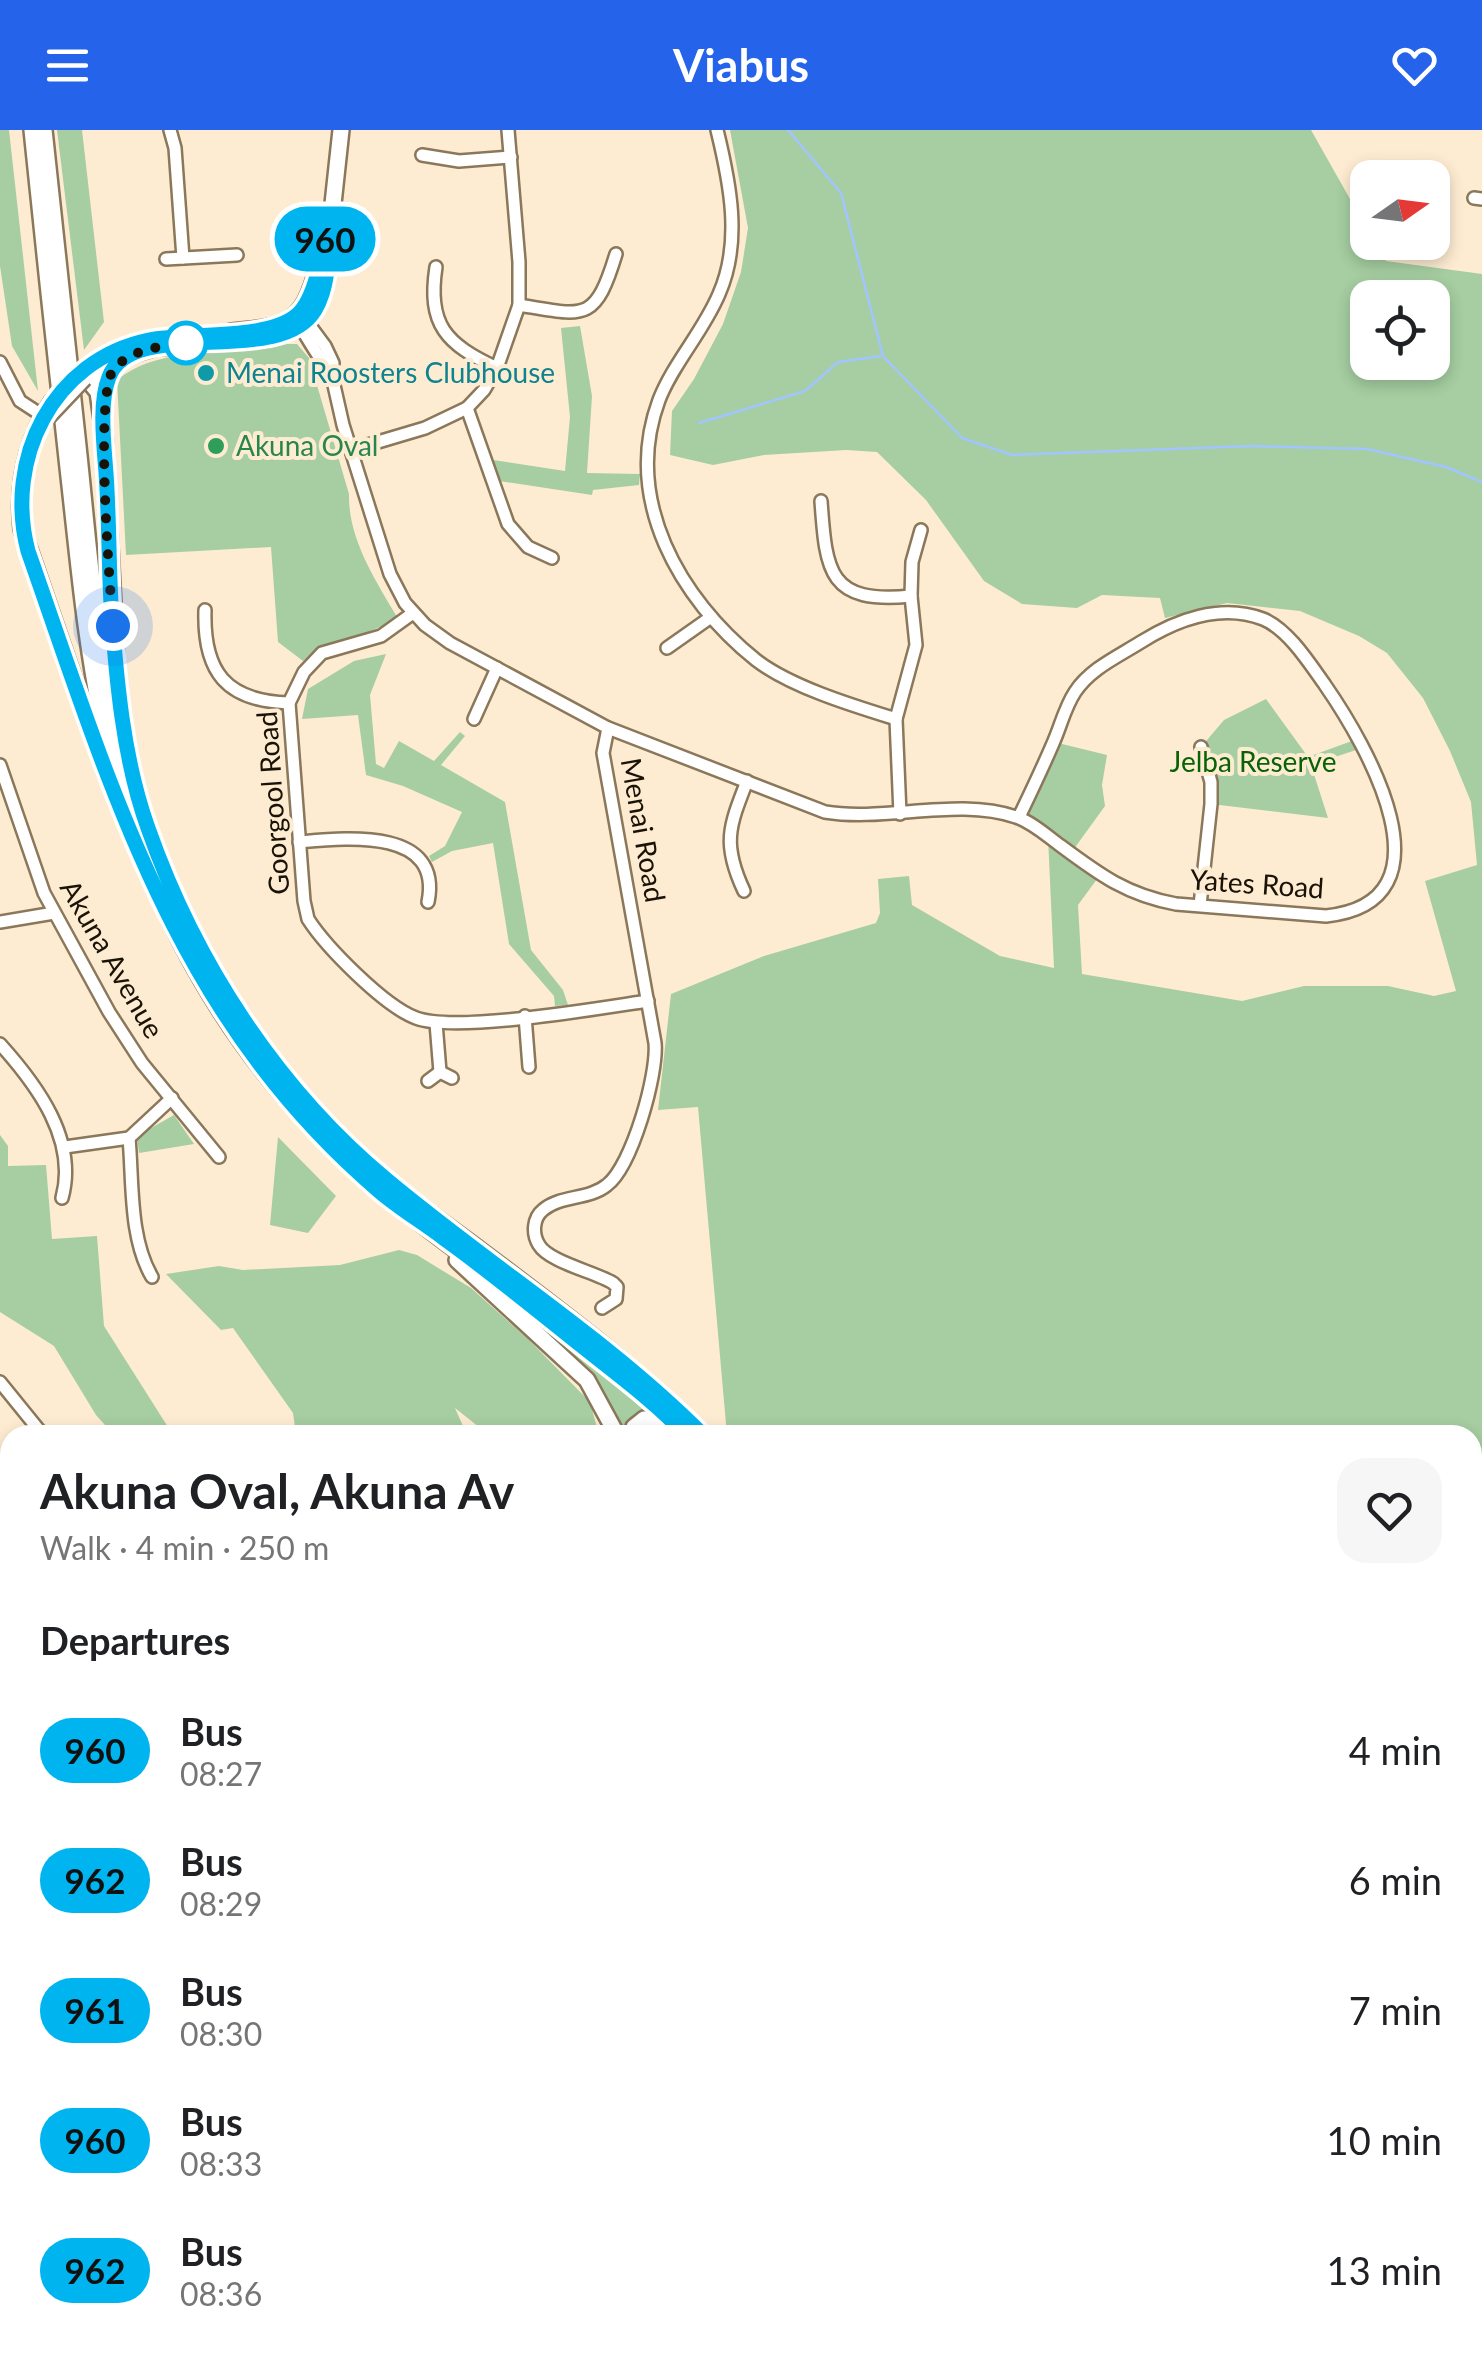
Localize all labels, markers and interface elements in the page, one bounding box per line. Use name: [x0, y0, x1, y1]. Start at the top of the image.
icon: menu: [40, 38, 95, 93]
text: Viabus: [673, 38, 809, 92]
icon: heart: [1387, 38, 1442, 93]
north arrow: [1350, 160, 1450, 260]
map controls: [1350, 160, 1450, 380]
line badge: 960: [268, 206, 382, 272]
text: 960: [295, 218, 355, 260]
button: locate: [1350, 280, 1450, 380]
unlabelled marker: [165, 322, 207, 364]
place label: Menai Roosters Clubhouse: [226, 355, 555, 389]
marker: Menai Roosters Clubhouse: [195, 362, 217, 384]
place label: Akuna Oval: [236, 428, 378, 462]
marker: Akuna Oval: [205, 435, 227, 457]
your location: [88, 601, 138, 651]
street label: Goorgool Road: [249, 710, 295, 896]
park label: Jelba Reserve: [1170, 744, 1336, 778]
street label: Menai Road: [615, 755, 673, 905]
street label: Yates Road: [1189, 861, 1325, 905]
street label: Akuna Avenue: [54, 873, 172, 1044]
button: heart: [1337, 1458, 1442, 1563]
text: Akuna Oval, Akuna Av: [40, 1462, 514, 1519]
text: Walk · 4 min · 250 m: [40, 1528, 329, 1567]
text: Departures: [40, 1617, 230, 1663]
text: Bus: [180, 1708, 243, 1754]
text: 4 min: [1349, 1727, 1442, 1773]
text: 960: [65, 1729, 125, 1771]
text: 08:27: [180, 1754, 262, 1793]
text: Bus: [180, 1838, 243, 1884]
text: 6 min: [1349, 1857, 1442, 1903]
text: 962: [65, 1859, 125, 1901]
text: 08:29: [180, 1884, 262, 1923]
text: Bus: [180, 1968, 243, 2014]
text: 7 min: [1349, 1987, 1442, 2033]
text: 961: [65, 1989, 125, 2031]
text: 08:30: [180, 2014, 262, 2053]
text: Bus: [180, 2098, 243, 2144]
text: 10 min: [1327, 2117, 1442, 2163]
text: 960: [65, 2119, 125, 2161]
text: 08:33: [180, 2144, 262, 2183]
text: Bus: [180, 2228, 243, 2274]
text: 13 min: [1327, 2247, 1442, 2293]
text: 962: [65, 2249, 125, 2291]
text: 08:36: [180, 2274, 262, 2313]

